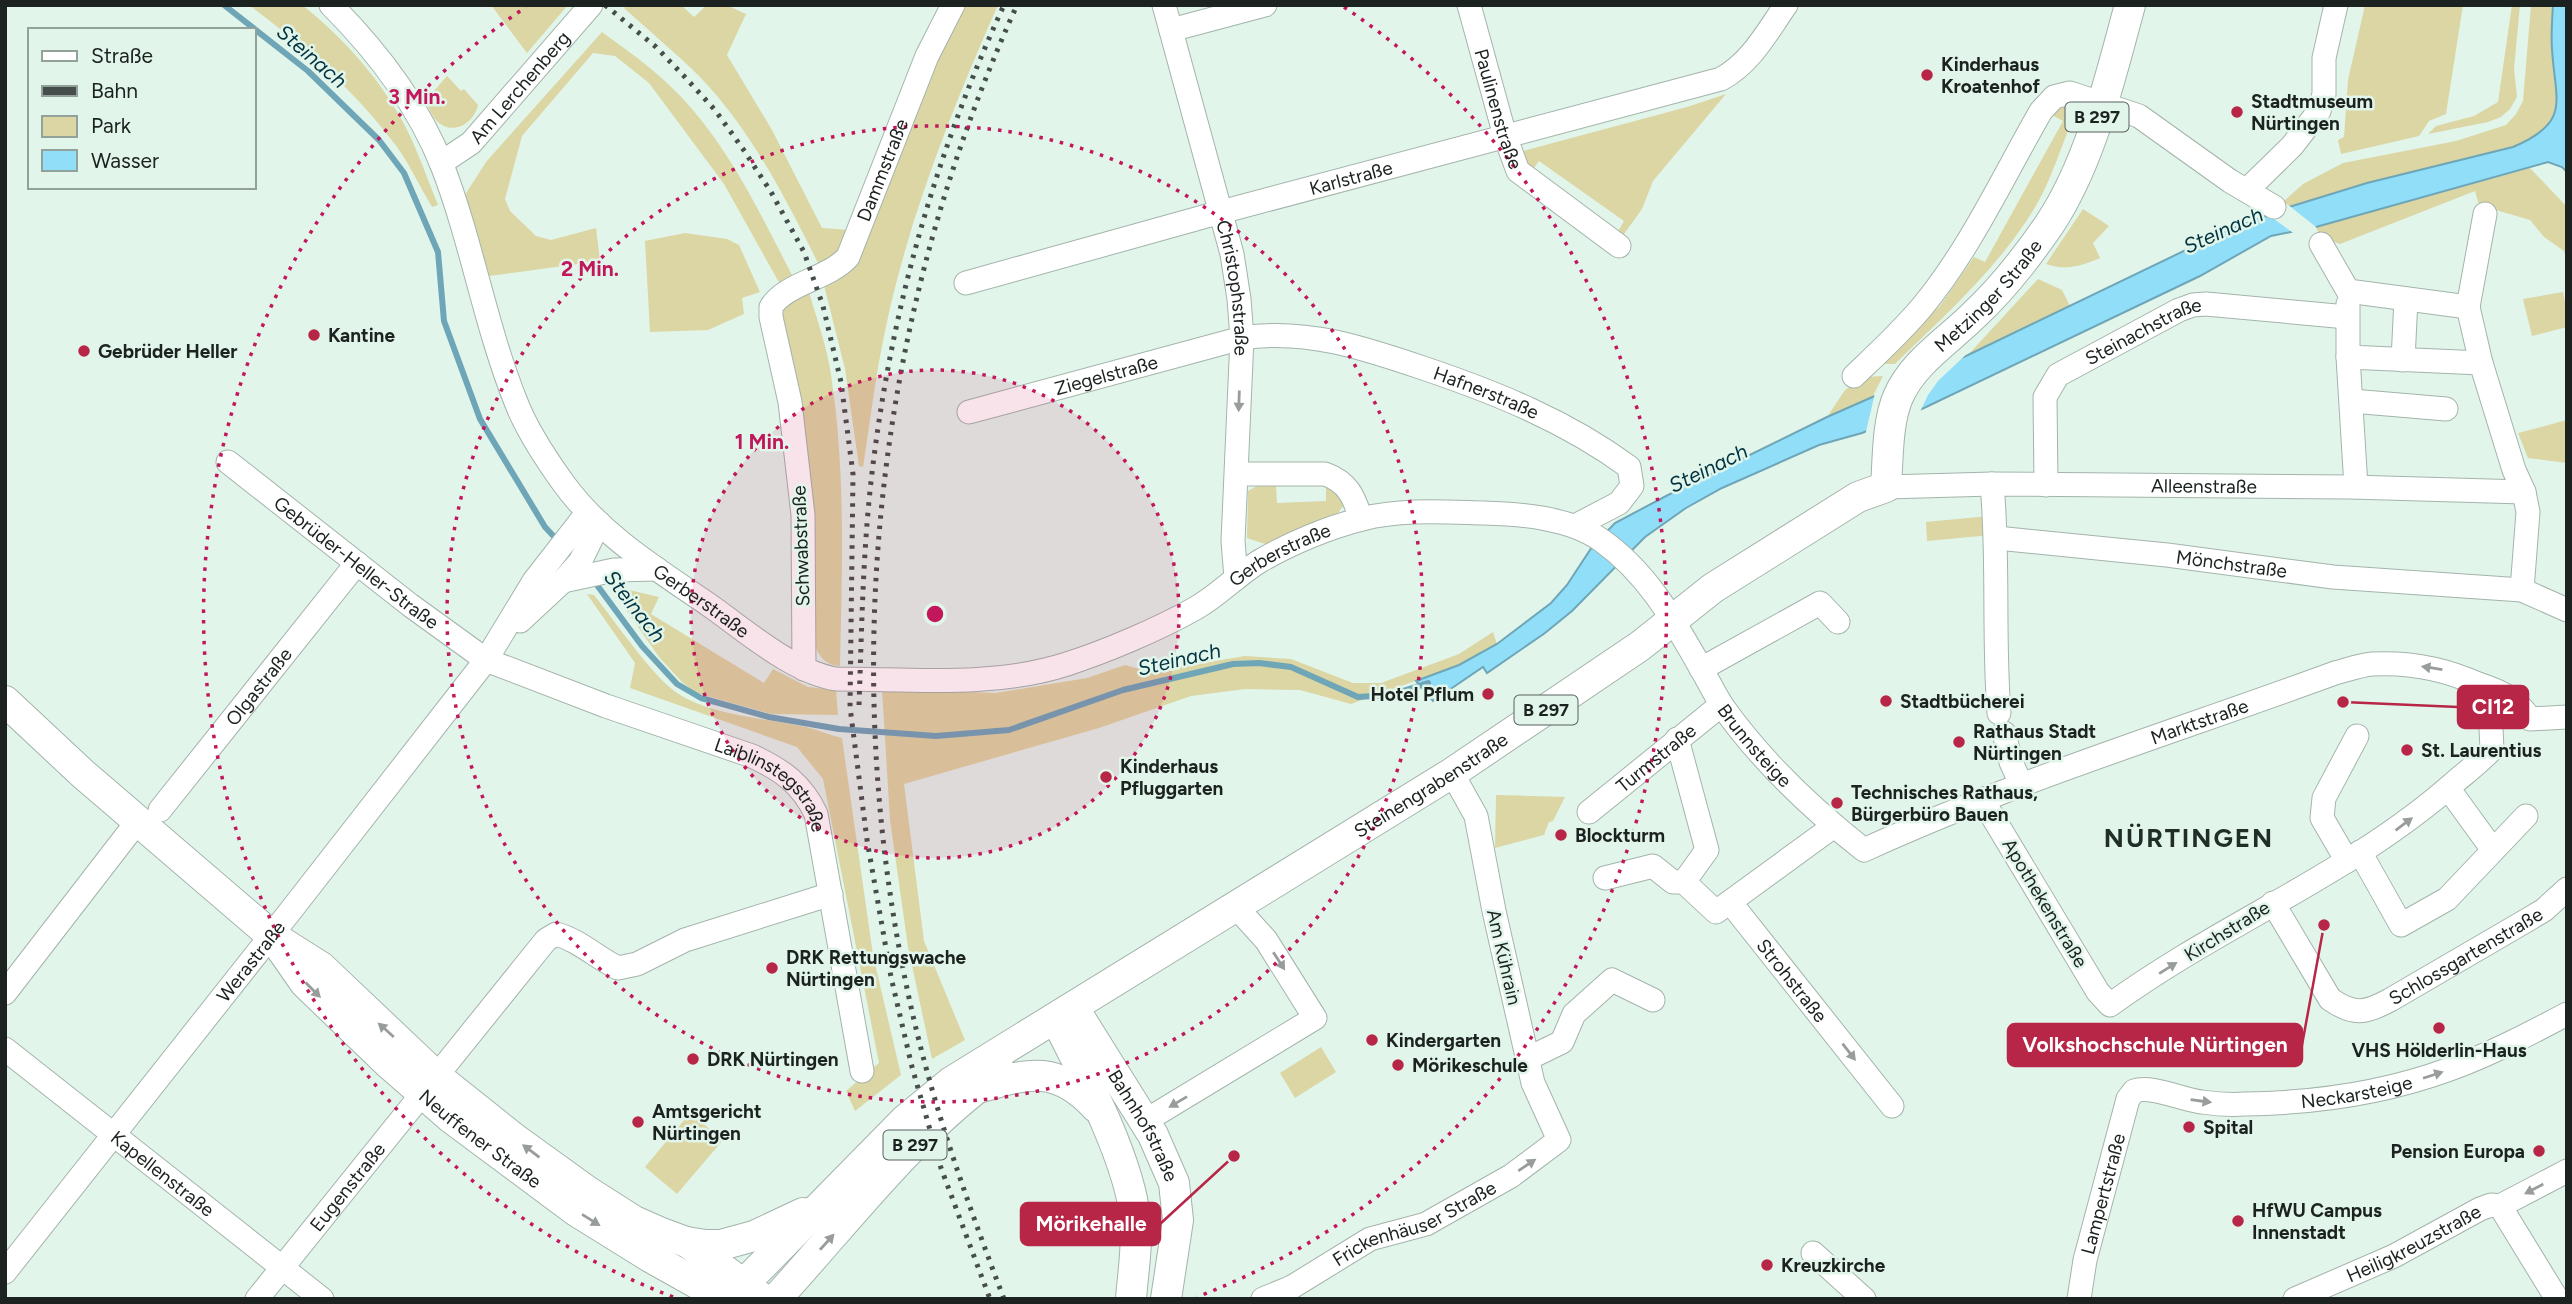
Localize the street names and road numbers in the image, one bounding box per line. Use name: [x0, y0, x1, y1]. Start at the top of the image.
street label: Am Lerchenberg: [464, 26, 575, 148]
street label: Paulinenstraße: [1470, 46, 1528, 172]
road number: B 297: [2066, 103, 2128, 132]
street label: Dammstraße: [852, 115, 913, 225]
street label: Karlstraße: [1307, 155, 1395, 200]
street label: Christophstraße: [1212, 217, 1254, 356]
street label: Metzinger Straße: [1929, 235, 2047, 357]
street label: Steinachstraße: [2081, 293, 2202, 370]
street label: Ziegelstraße: [1052, 350, 1160, 400]
street label: Hafnerstraße: [1431, 361, 1543, 424]
street label: Alleenstraße: [2151, 474, 2257, 498]
street label: Schwabstraße: [787, 485, 815, 607]
street label: Gebrüder-Heller-Straße: [269, 491, 443, 634]
street label: Gerberstraße: [1224, 518, 1334, 591]
street label: Mönchstraße: [2175, 545, 2289, 582]
street label: Gerberstraße: [649, 559, 754, 642]
street label: Olgastraße: [221, 643, 297, 730]
street label: Marktstraße: [2147, 694, 2251, 749]
road number: B 297: [1514, 696, 1578, 724]
street label: Brunnsteige: [1713, 699, 1797, 792]
street label: Turmstraße: [1611, 719, 1700, 797]
street label: Steinengrabenstraße: [1350, 727, 1512, 842]
street label: Laiblinstegstraße: [712, 733, 830, 834]
street label: Apothekenstraße: [1997, 834, 2093, 972]
street label: Kirchstraße: [2180, 896, 2274, 966]
street label: Schlossgartenstraße: [2385, 902, 2547, 1010]
street label: Am Kührain: [1482, 907, 1526, 1007]
street label: Werastraße: [211, 916, 290, 1007]
street label: Strohstraße: [1752, 934, 1832, 1027]
street label: Bahnhofstraße: [1103, 1065, 1183, 1185]
street label: Neckarsteige: [2300, 1070, 2415, 1113]
street label: Neuffener Straße: [415, 1084, 546, 1193]
street label: Kapellenstraße: [106, 1126, 219, 1221]
road number: B 297: [884, 1130, 946, 1160]
street label: Lampertstraße: [2076, 1131, 2130, 1257]
street label: Eugenstraße: [305, 1138, 390, 1236]
street label: Frickenhäuser Straße: [1328, 1175, 1500, 1271]
street label: Heiligkreuzstraße: [2343, 1199, 2485, 1287]

